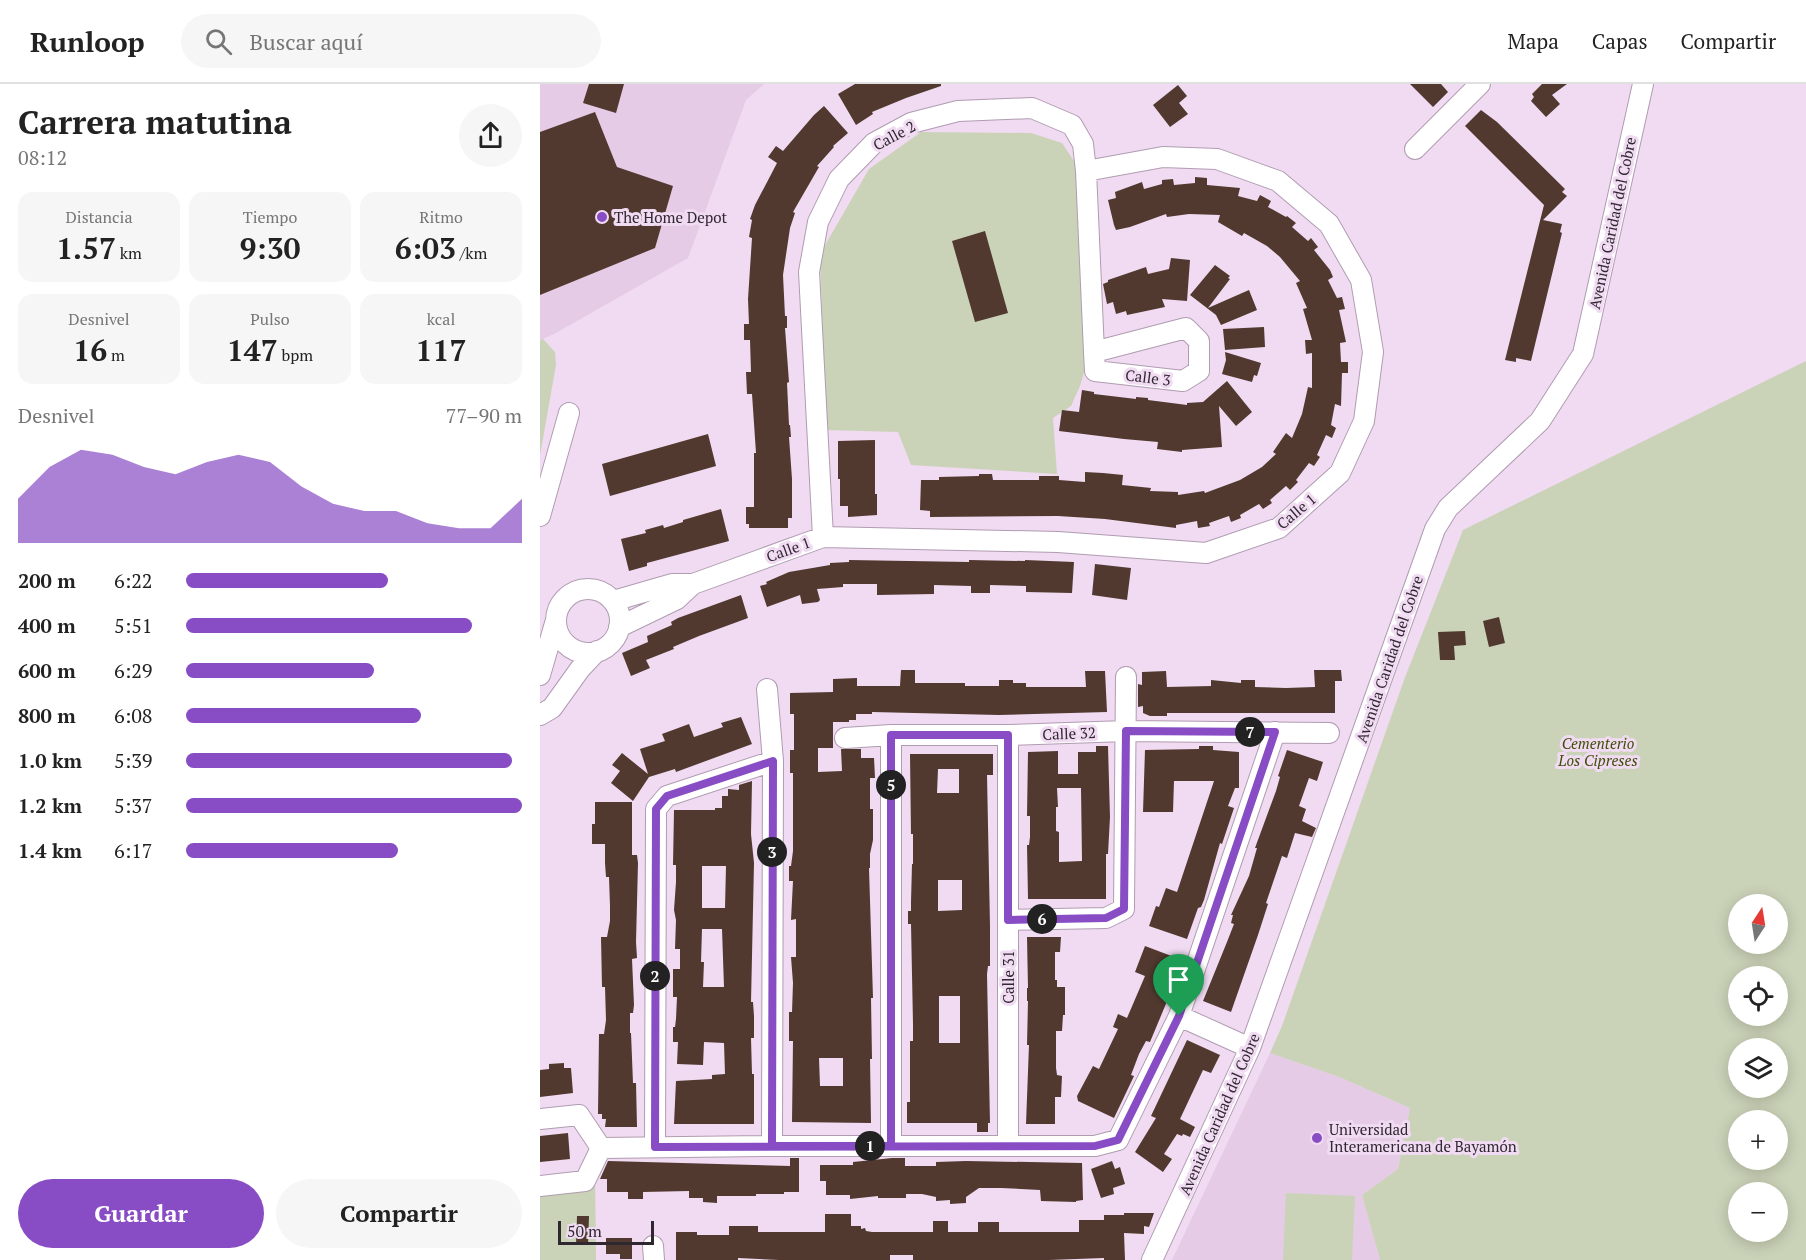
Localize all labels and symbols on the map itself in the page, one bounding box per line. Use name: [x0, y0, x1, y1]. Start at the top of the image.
street label: Calle 2: [869, 116, 919, 154]
street label: Avenida Caridad del Cobre: [1584, 135, 1640, 311]
place label: The Home Depot: [614, 207, 727, 227]
marker: The Home Depot: [595, 210, 609, 224]
street label: Calle 3: [1124, 364, 1172, 390]
street label: Calle 1: [1272, 489, 1320, 533]
street label: Calle 1: [763, 532, 813, 566]
street label: Avenida Caridad del Cobre: [1351, 573, 1427, 745]
pin: 7: [1235, 717, 1265, 747]
street label: Calle 32: [1042, 722, 1096, 744]
park label: Cementerio Los Cipreses: [1557, 733, 1638, 770]
pin: 5: [876, 770, 906, 800]
pin: 3: [757, 837, 787, 867]
north arrow: [1728, 894, 1788, 954]
pin: 6: [1027, 904, 1057, 934]
street label: Calle 31: [998, 950, 1018, 1004]
pin: [1153, 954, 1204, 1016]
pin: 2: [640, 961, 670, 991]
street label: Avenida Caridad del Cobre: [1174, 1030, 1264, 1198]
place label: Universidad Interamericana de Bayamón: [1329, 1119, 1517, 1156]
pin: 1: [855, 1131, 885, 1161]
marker: Universidad Interamericana de Bayamón: [1310, 1131, 1324, 1145]
scale bar: [558, 1218, 654, 1246]

